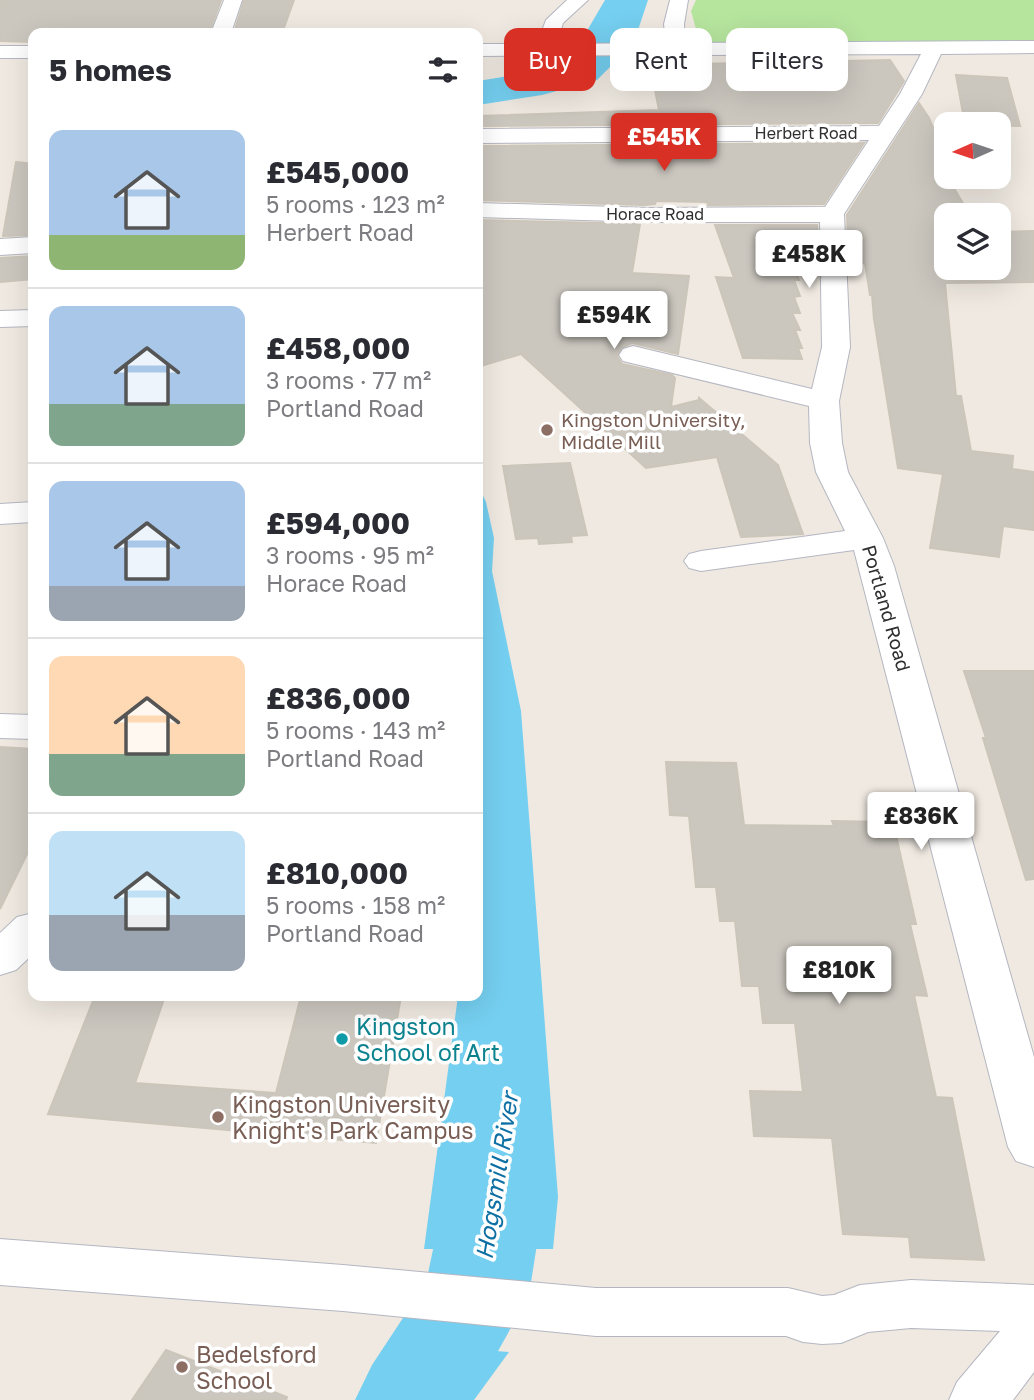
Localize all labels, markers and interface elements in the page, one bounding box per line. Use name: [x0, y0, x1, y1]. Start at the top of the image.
chip: Buy: [504, 28, 596, 91]
chip: Rent: [610, 28, 712, 91]
chip: Filters: [726, 28, 848, 91]
icon: filters: [424, 51, 462, 89]
text: 5 homes: [49, 52, 172, 88]
north arrow: [934, 112, 1012, 189]
map controls: [934, 112, 1011, 280]
pin: £545K: [615, 114, 713, 173]
text: £545K: [627, 122, 701, 150]
street label: Herbert Road: [755, 123, 857, 143]
text: £545,000: [266, 154, 409, 190]
icon: home: [105, 158, 189, 242]
text: 5 rooms · 123 m²: [266, 190, 445, 218]
button: layers: [934, 203, 1011, 280]
street label: Horace Road: [606, 204, 704, 224]
text: Herbert Road: [266, 218, 414, 246]
pin: £458K: [760, 230, 858, 290]
text: £458K: [772, 239, 846, 267]
pin: £594K: [565, 292, 663, 351]
text: £594K: [577, 300, 651, 328]
text: £458,000: [266, 330, 410, 366]
icon: home: [105, 334, 189, 418]
text: 3 rooms · 77 m²: [266, 366, 431, 394]
text: Portland Road: [266, 394, 424, 422]
place label: Kingston University, Middle Mill: [561, 408, 746, 453]
marker: Kingston University, Middle Mill: [539, 422, 555, 438]
text: £594,000: [266, 505, 410, 541]
icon: home: [105, 509, 189, 593]
text: 3 rooms · 95 m²: [266, 541, 434, 569]
street label: Portland Road: [858, 542, 916, 674]
text: Horace Road: [266, 569, 407, 597]
text: £836,000: [266, 680, 410, 716]
icon: home: [105, 684, 189, 768]
text: 5 rooms · 143 m²: [266, 716, 445, 744]
text: Portland Road: [266, 744, 424, 772]
pin: £836K: [872, 792, 970, 852]
text: £836K: [883, 801, 959, 829]
text: £810,000: [266, 855, 408, 891]
icon: home: [105, 859, 189, 943]
text: 5 rooms · 158 m²: [266, 891, 445, 919]
text: Portland Road: [266, 919, 424, 947]
pin: £810K: [790, 946, 888, 1006]
text: £810K: [802, 955, 876, 983]
place label: Kingston School of Art: [356, 1012, 500, 1066]
marker: Kingston School of Art: [334, 1031, 350, 1047]
water label: Hogsmill River: [469, 1087, 525, 1261]
place label: Kingston University Knight's Park Campus: [232, 1090, 473, 1144]
marker: Kingston University Knight's Park Campus: [210, 1109, 226, 1125]
place label: Bedelsford School: [196, 1340, 317, 1394]
marker: Bedelsford School: [174, 1359, 190, 1375]

